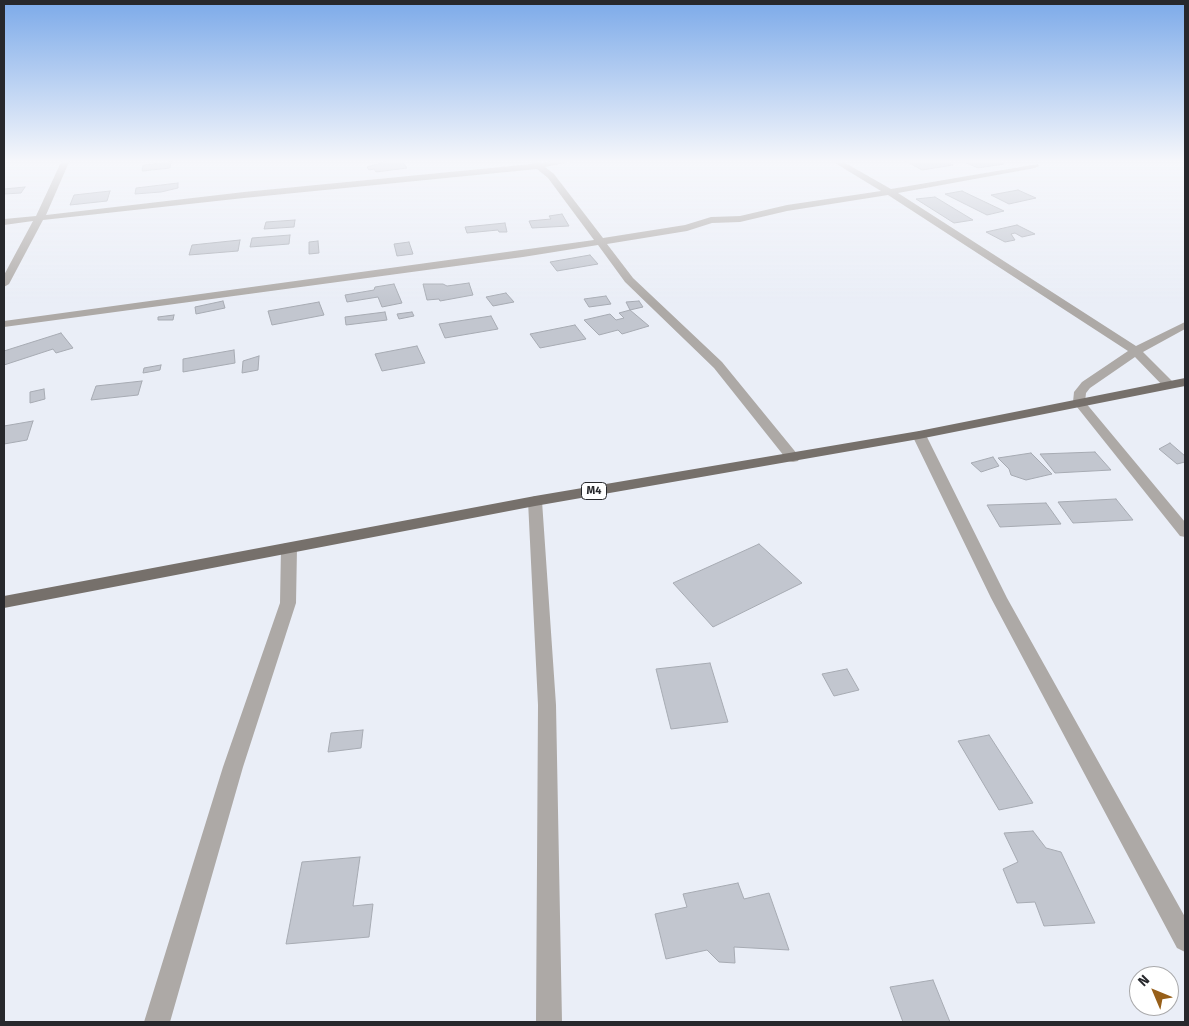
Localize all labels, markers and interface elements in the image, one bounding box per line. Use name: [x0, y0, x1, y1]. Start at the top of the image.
road number: M4: [582, 482, 606, 500]
north arrow: [1129, 966, 1179, 1016]
text: N: [1134, 971, 1153, 990]

